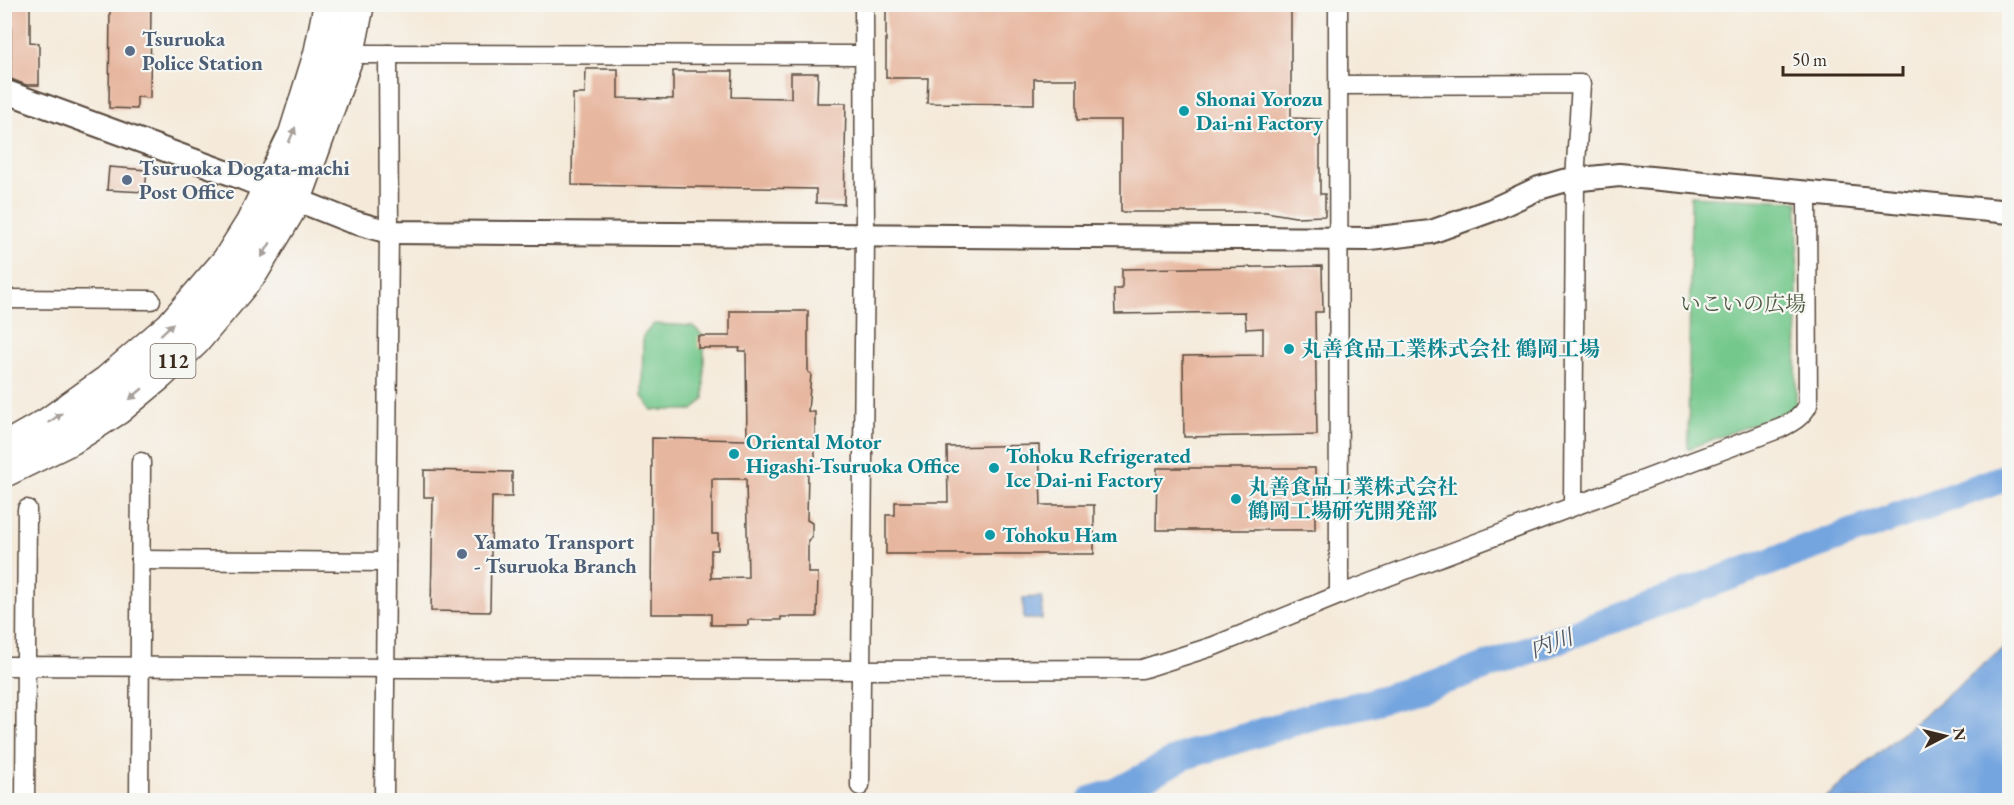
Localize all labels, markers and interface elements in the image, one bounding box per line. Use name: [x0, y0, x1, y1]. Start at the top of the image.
place label: Tsuruoka Police Station: [142, 25, 263, 76]
scale bar: [1783, 39, 1903, 77]
marker: Tsuruoka Police Station: [123, 44, 137, 58]
text: 50 m: [1792, 48, 1827, 71]
place label: Shonai Yorozu Dai-ni Factory: [1196, 85, 1324, 136]
marker: Shonai Yorozu Dai-ni Factory: [1177, 104, 1191, 118]
one-way arrow: [287, 126, 297, 144]
place label: Tsuruoka Dogata-machi Post Office: [139, 154, 350, 205]
marker: Tsuruoka Dogata-machi Post Office: [120, 173, 134, 187]
one-way arrow: [261, 242, 271, 259]
park label: いこいの広場: [1680, 290, 1806, 317]
one-way arrow: [159, 322, 174, 336]
place label: 丸善食品工業株式会社 鶴岡工場: [1301, 335, 1600, 362]
marker: 丸善食品工業株式会社 鶴岡工場: [1282, 342, 1296, 356]
road number: 112: [150, 344, 195, 378]
one-way arrow: [129, 387, 144, 400]
one-way arrow: [47, 413, 63, 424]
place label: Oriental Motor Higashi-Tsuruoka Office: [746, 428, 960, 479]
place label: Tohoku Refrigerated Ice Dai-ni Factory: [1006, 442, 1192, 493]
marker: Oriental Motor Higashi-Tsuruoka Office: [727, 447, 741, 461]
marker: Tohoku Refrigerated Ice Dai-ni Factory: [987, 461, 1001, 475]
place label: 丸善食品工業株式会社 鶴岡工場研究開発部: [1248, 473, 1458, 524]
marker: 丸善食品工業株式会社 鶴岡工場研究開発部: [1229, 492, 1243, 506]
place label: Tohoku Ham: [1002, 521, 1118, 548]
place label: Yamato Transport - Tsuruoka Branch: [474, 528, 637, 579]
marker: Tohoku Ham: [983, 528, 997, 542]
marker: Yamato Transport - Tsuruoka Branch: [455, 547, 469, 561]
water label: 内川: [1526, 622, 1579, 665]
north arrow: [1915, 706, 1975, 766]
text: N: [1948, 727, 1971, 742]

